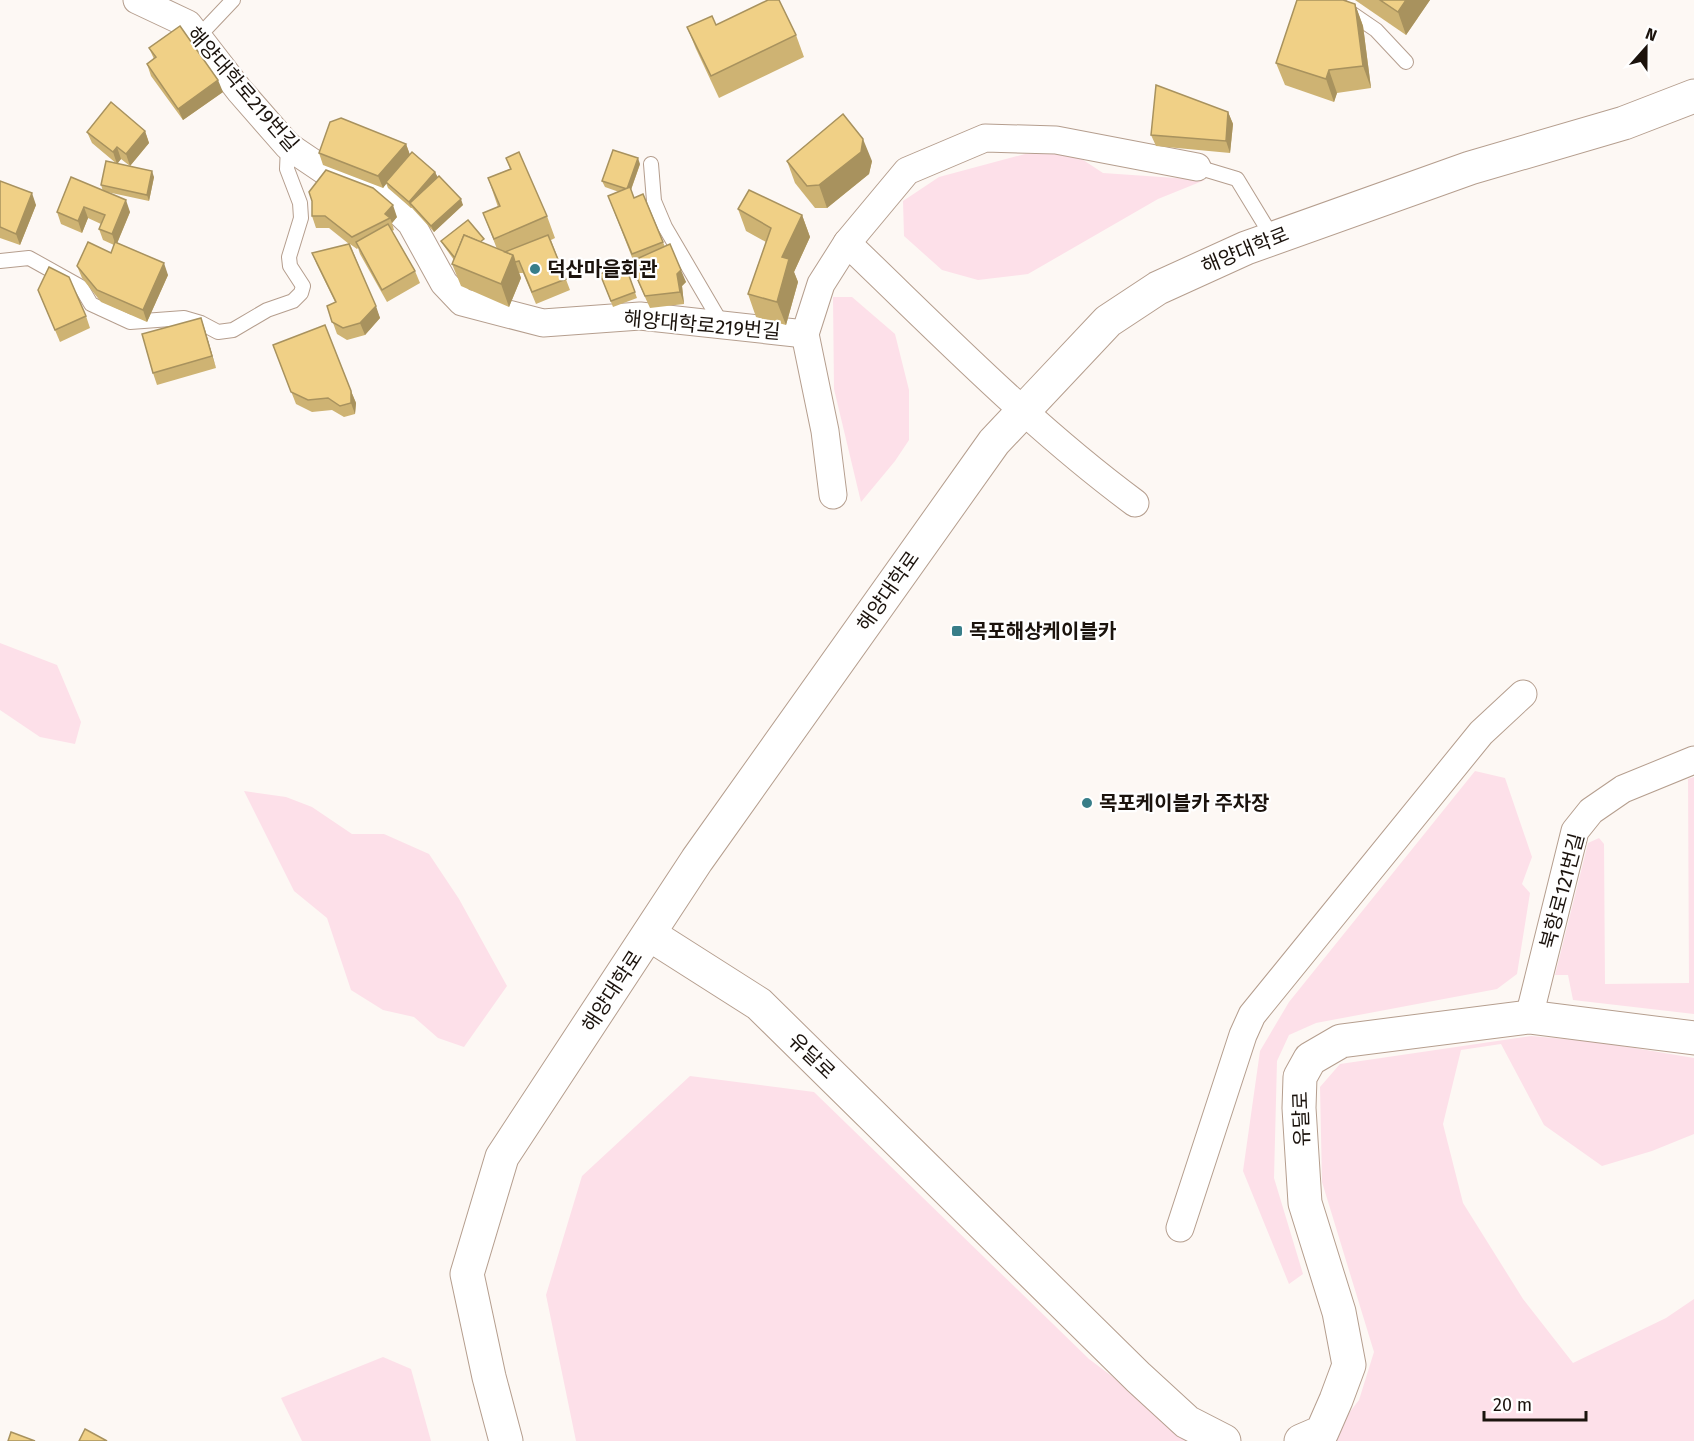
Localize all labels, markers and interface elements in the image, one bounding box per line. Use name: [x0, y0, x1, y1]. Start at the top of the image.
north arrow: [1616, 18, 1676, 78]
street label: 해양대학로219번길: [182, 22, 304, 156]
text: N: [1643, 24, 1660, 45]
street label: 해양대학로: [1198, 222, 1292, 278]
place label: 덕산마을회관: [547, 257, 658, 281]
marker: 덕산마을회관: [528, 262, 542, 276]
street label: 해양대학로219번길: [623, 306, 781, 344]
street label: 해양대학로: [852, 546, 924, 636]
place label: 목포해상케이블카: [969, 619, 1117, 643]
marker: 목포해상케이블카: [950, 624, 964, 638]
place label: 목포케이블카 주차장: [1099, 791, 1269, 815]
marker: 목포케이블카 주차장: [1080, 796, 1094, 810]
street label: 북항로121번길: [1535, 831, 1589, 951]
street label: 해양대학로: [577, 946, 647, 1036]
street label: 유달로: [784, 1028, 840, 1084]
street label: 유달로: [1288, 1091, 1314, 1147]
scale bar: [1484, 1384, 1586, 1422]
text: 20 m: [1493, 1394, 1532, 1416]

